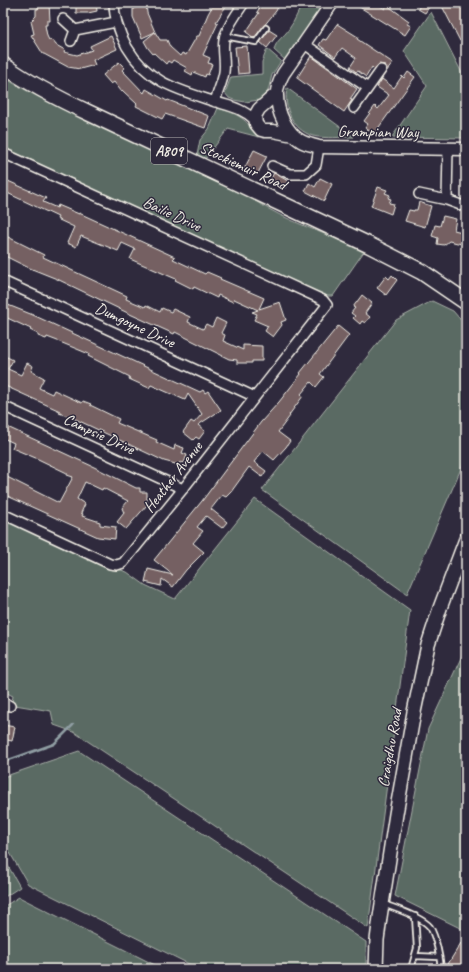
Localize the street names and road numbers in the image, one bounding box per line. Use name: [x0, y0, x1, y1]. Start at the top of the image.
street label: Grampian Way: [337, 121, 420, 143]
street label: Stockiemuir Road: [196, 137, 292, 196]
road number: A809: [151, 138, 187, 164]
street label: Bailie Drive: [140, 192, 206, 237]
street label: Dumgoyne Drive: [92, 298, 180, 353]
street label: Campsie Drive: [60, 409, 139, 460]
street label: Heather Avenue: [139, 436, 208, 517]
street label: Craigdhu Road: [373, 705, 407, 789]

